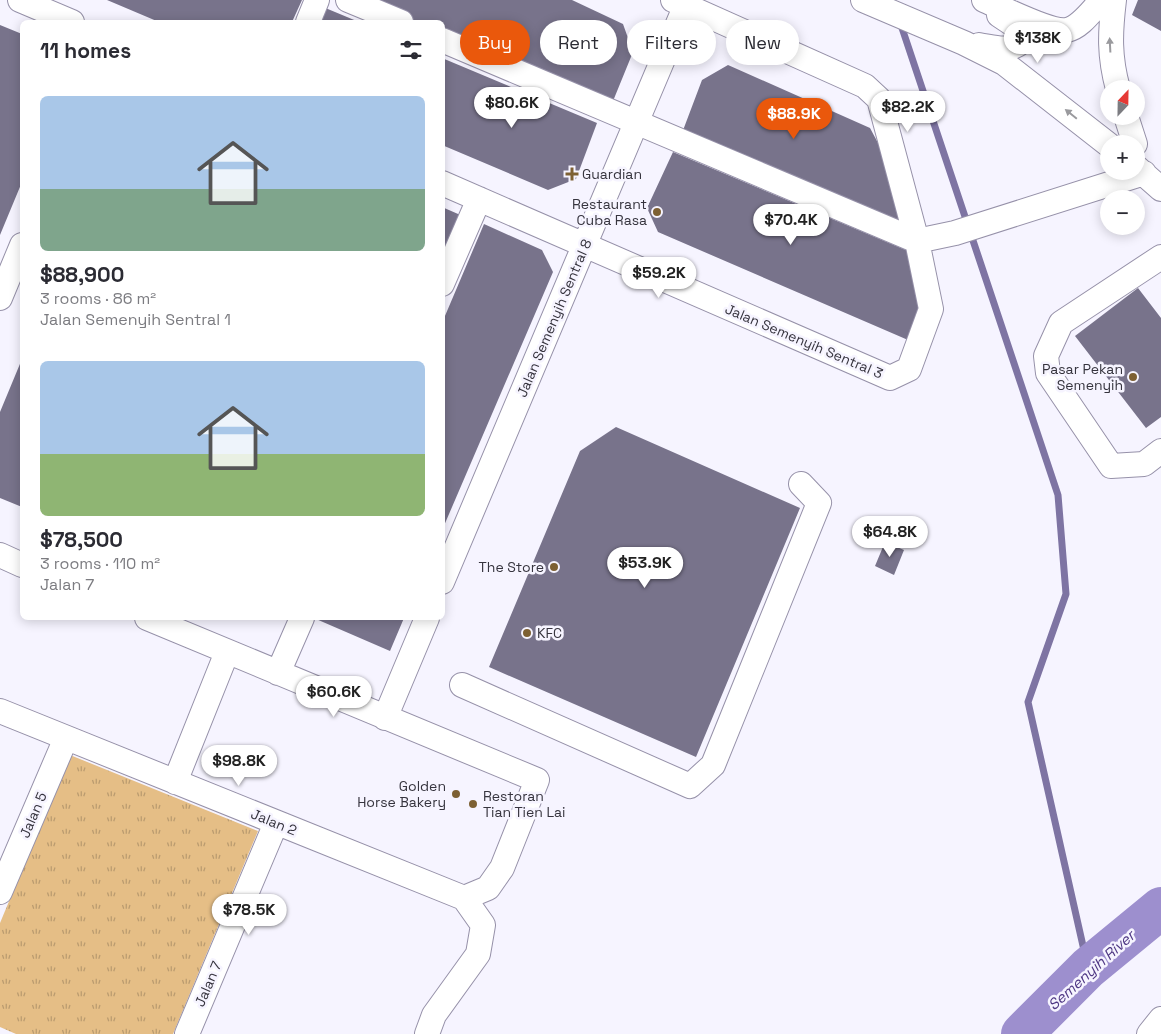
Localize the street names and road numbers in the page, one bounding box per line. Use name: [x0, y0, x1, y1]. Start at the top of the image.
street label: Jalan Semenyih Sentral 8: [512, 236, 596, 400]
street label: Jalan Semenyih Sentral 3: [722, 300, 886, 382]
street label: Jalan 5: [15, 789, 51, 841]
street label: Jalan 2: [248, 805, 300, 839]
street label: Jalan 7: [190, 959, 226, 1009]

